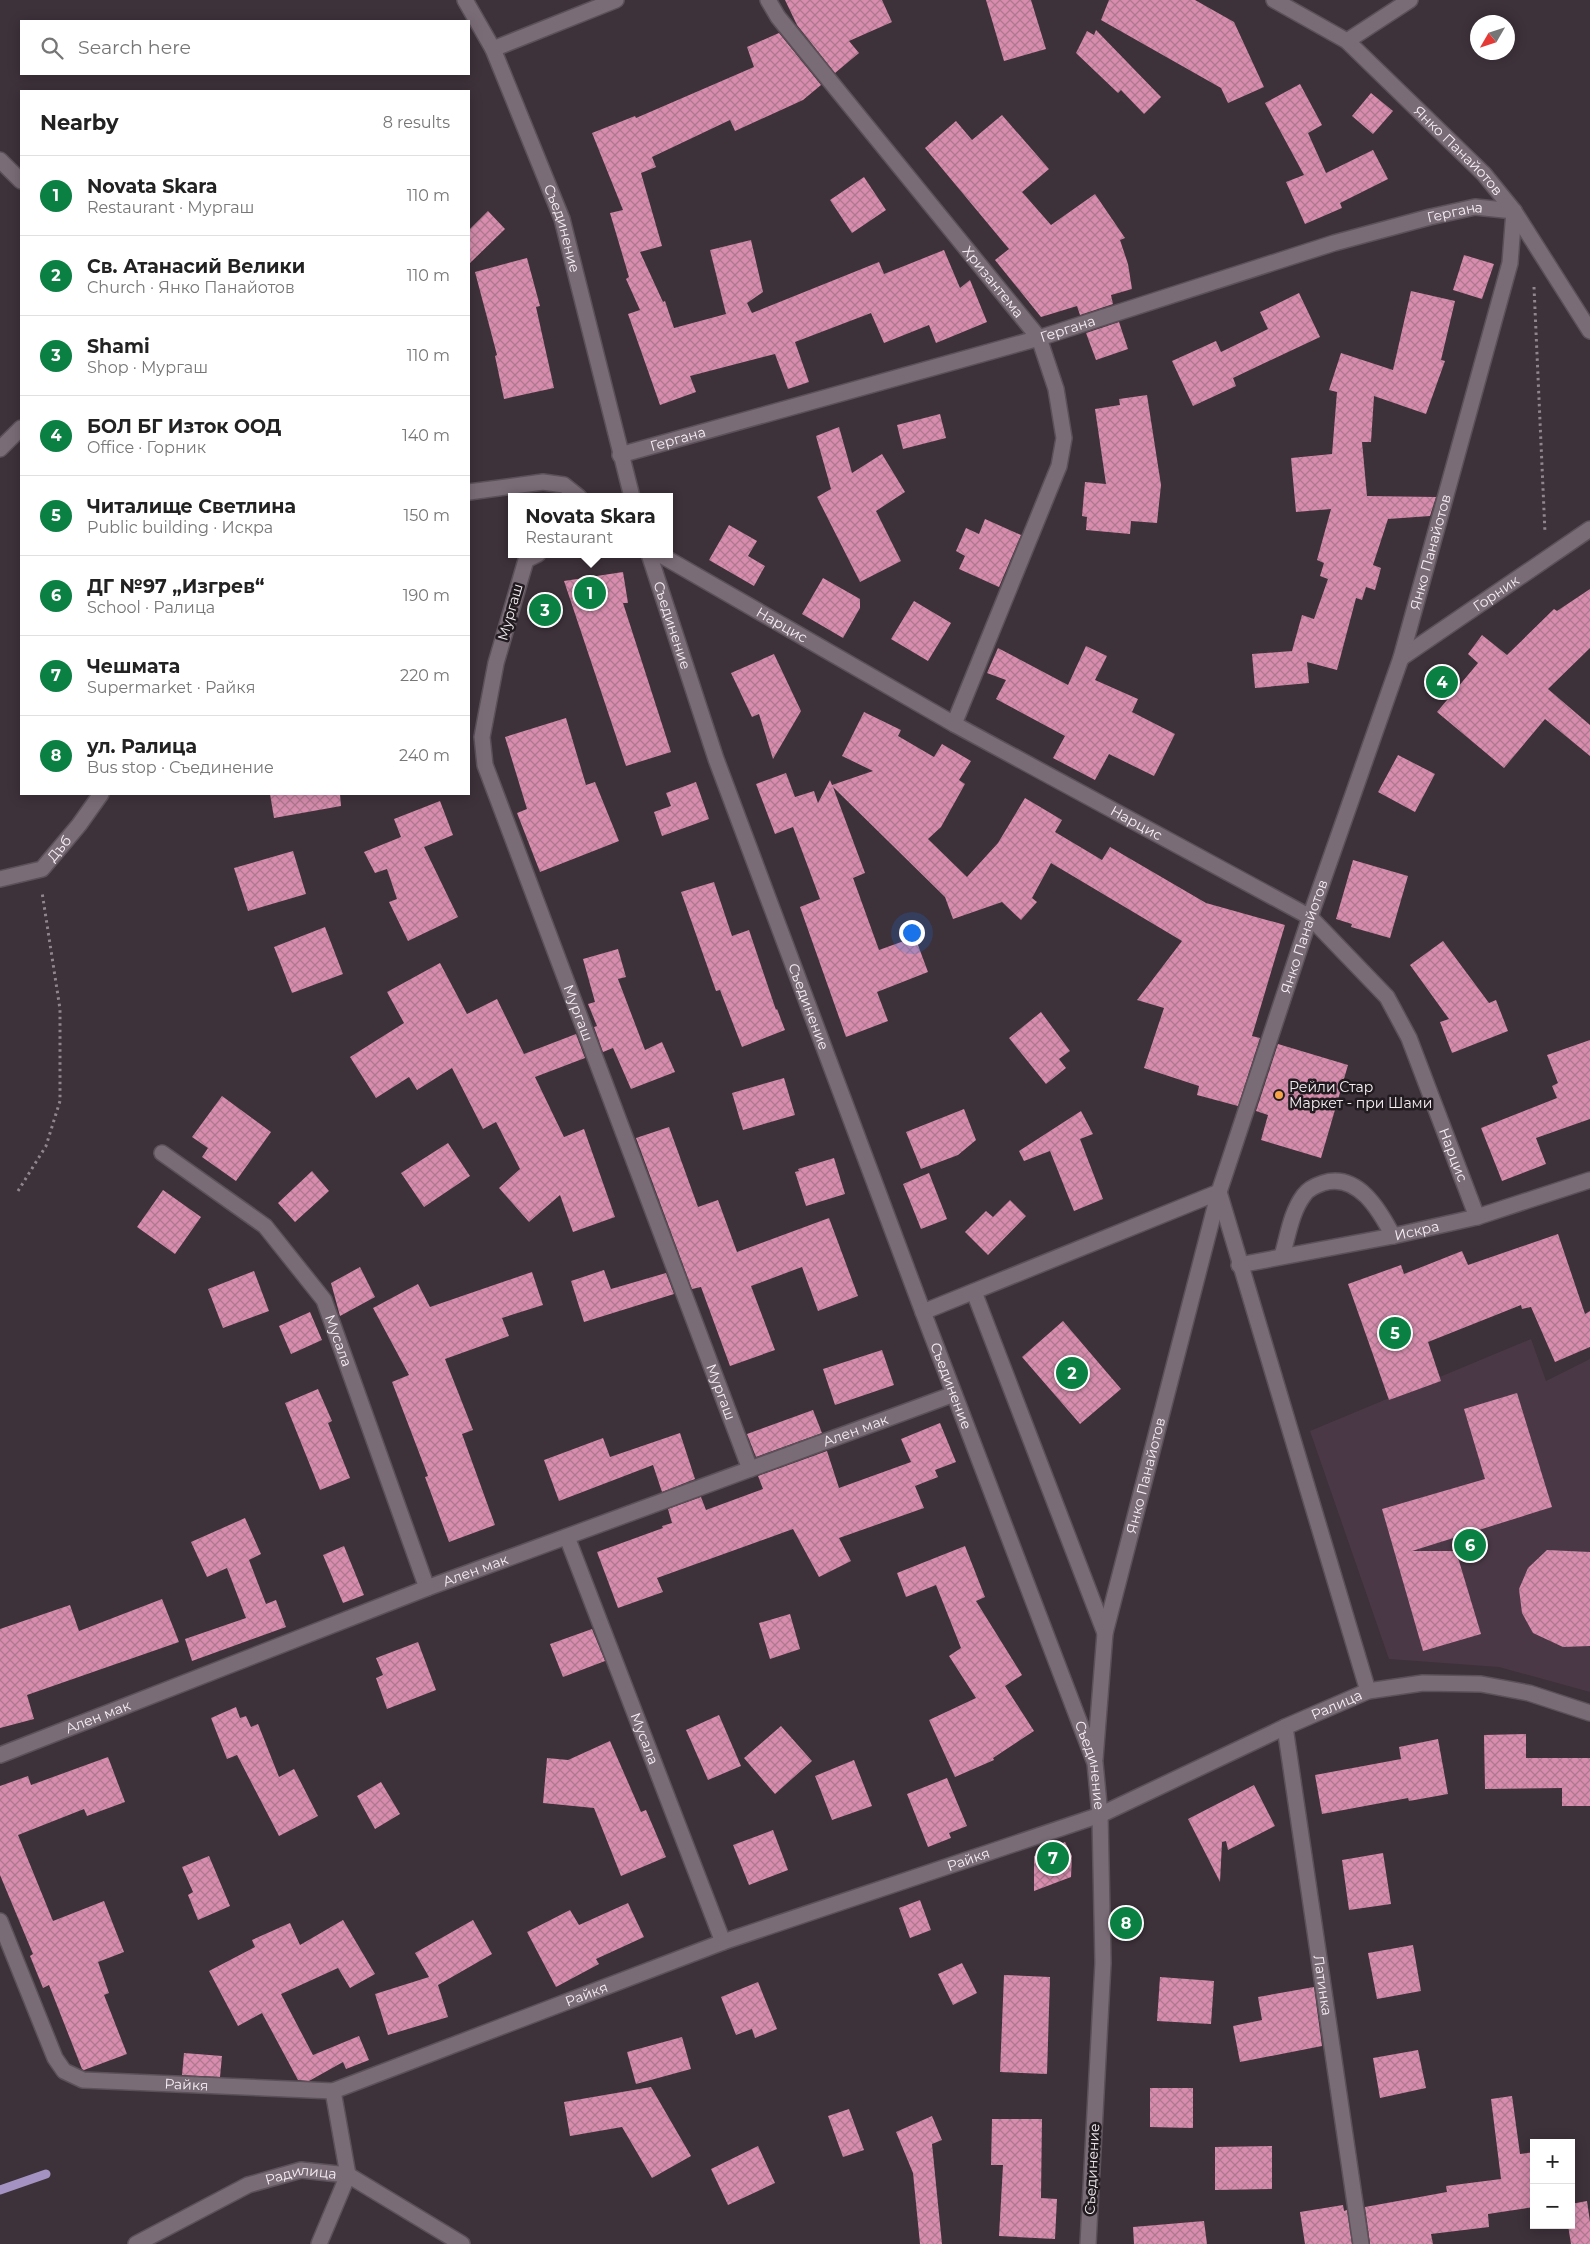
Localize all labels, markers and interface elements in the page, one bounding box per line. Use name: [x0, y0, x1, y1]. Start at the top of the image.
north arrow: [1470, 15, 1515, 60]
search box: [20, 20, 470, 75]
icon: search: [38, 34, 66, 62]
text: Search here: [78, 36, 191, 59]
street label: Янко Панайотов: [1410, 102, 1507, 199]
text: Nearby: [40, 110, 119, 135]
text: 8 results: [383, 113, 450, 132]
text: Novata Skara: [87, 175, 217, 198]
street label: Съединение: [540, 182, 584, 274]
text: 1: [53, 186, 59, 205]
text: 110 m: [407, 186, 450, 205]
text: Restaurant · Мургаш: [87, 198, 254, 217]
street label: Гергана: [1425, 198, 1484, 226]
street label: Хризантема: [959, 242, 1028, 321]
text: Св. Атанасий Велики: [87, 255, 305, 278]
text: 2: [51, 266, 61, 285]
text: 110 m: [407, 266, 450, 285]
text: Church · Янко Панайотов: [87, 278, 295, 297]
street label: Гергана: [1038, 312, 1097, 346]
text: Shami: [87, 335, 150, 358]
text: 3: [51, 346, 61, 365]
text: 110 m: [407, 346, 450, 365]
text: Shop · Мургаш: [87, 358, 208, 377]
text: БОЛ БГ Изток ООД: [87, 415, 281, 438]
street label: Гергана: [648, 423, 708, 455]
text: 4: [50, 426, 62, 445]
text: 140 m: [402, 426, 450, 445]
text: Office · Горник: [87, 438, 206, 457]
street label: Янко Панайотов: [1406, 492, 1455, 612]
popup: [508, 493, 673, 558]
text: Читалище Светлина: [87, 495, 296, 518]
text: Novata Skara: [525, 505, 656, 528]
text: 5: [51, 506, 61, 525]
text: 150 m: [403, 506, 450, 525]
text: Public building · Искра: [87, 518, 273, 537]
text: Restaurant: [525, 528, 613, 547]
street label: Горник: [1469, 571, 1523, 615]
pin: 1: [574, 574, 606, 612]
text: ДГ №97 „Изгрев“: [87, 575, 264, 598]
street label: Съединение: [650, 579, 695, 672]
street label: Мургаш: [493, 581, 527, 643]
text: 6: [51, 586, 61, 605]
text: 190 m: [403, 586, 450, 605]
pin: 3: [529, 591, 561, 629]
text: School · Ралица: [87, 598, 215, 617]
street label: Нарцис: [753, 603, 811, 647]
text: Чешмата: [87, 655, 180, 678]
pin: 4: [1426, 663, 1458, 701]
text: 7: [51, 666, 61, 685]
text: 220 m: [400, 666, 450, 685]
text: Supermarket · Райкя: [87, 678, 255, 697]
text: ул. Ралица: [87, 735, 197, 758]
text: 8: [51, 746, 61, 765]
text: 240 m: [399, 746, 450, 765]
text: Bus stop · Съединение: [87, 758, 274, 777]
street label: Нарцис: [1107, 802, 1166, 844]
street label: Дъб: [43, 832, 75, 865]
street label: Янко Панайотов: [1276, 877, 1331, 996]
your location: [899, 920, 925, 946]
street label: Съединение: [784, 960, 833, 1053]
street label: Мургаш: [560, 982, 597, 1044]
place label: Рейли Стар Маркет - при Шами: [1289, 1078, 1432, 1112]
marker: Рейли Стар Маркет - при Шами: [1273, 1089, 1285, 1101]
street label: Нарцис: [1435, 1125, 1472, 1185]
street label: Искра: [1393, 1217, 1441, 1244]
street label: Мусала: [321, 1312, 356, 1369]
pin: 5: [1379, 1314, 1411, 1352]
street label: Съединение: [926, 1340, 976, 1432]
pin: 2: [1056, 1354, 1088, 1392]
street label: Мургаш: [702, 1361, 740, 1423]
street label: Ален мак: [820, 1410, 891, 1451]
street label: Янко Панайотов: [1122, 1415, 1169, 1536]
pin: 6: [1454, 1526, 1486, 1564]
street label: Ален мак: [440, 1550, 511, 1590]
street label: Ралица: [1308, 1686, 1365, 1724]
street label: Ален мак: [63, 1696, 133, 1738]
street label: Мусала: [627, 1710, 663, 1767]
street label: Съединение: [1071, 1718, 1108, 1811]
pin: 7: [1037, 1839, 1069, 1877]
street label: Райкя: [944, 1844, 992, 1875]
pin: 8: [1110, 1904, 1142, 1942]
street label: Латинка: [1310, 1954, 1336, 2017]
street label: Райкя: [563, 1978, 610, 2010]
street label: Райкя: [164, 2075, 209, 2095]
street label: Съединение: [1081, 2123, 1103, 2215]
map controls: [1530, 2139, 1575, 2229]
button: +: [1530, 2139, 1575, 2184]
street label: Радилица: [263, 2161, 338, 2189]
button: −: [1530, 2184, 1575, 2229]

